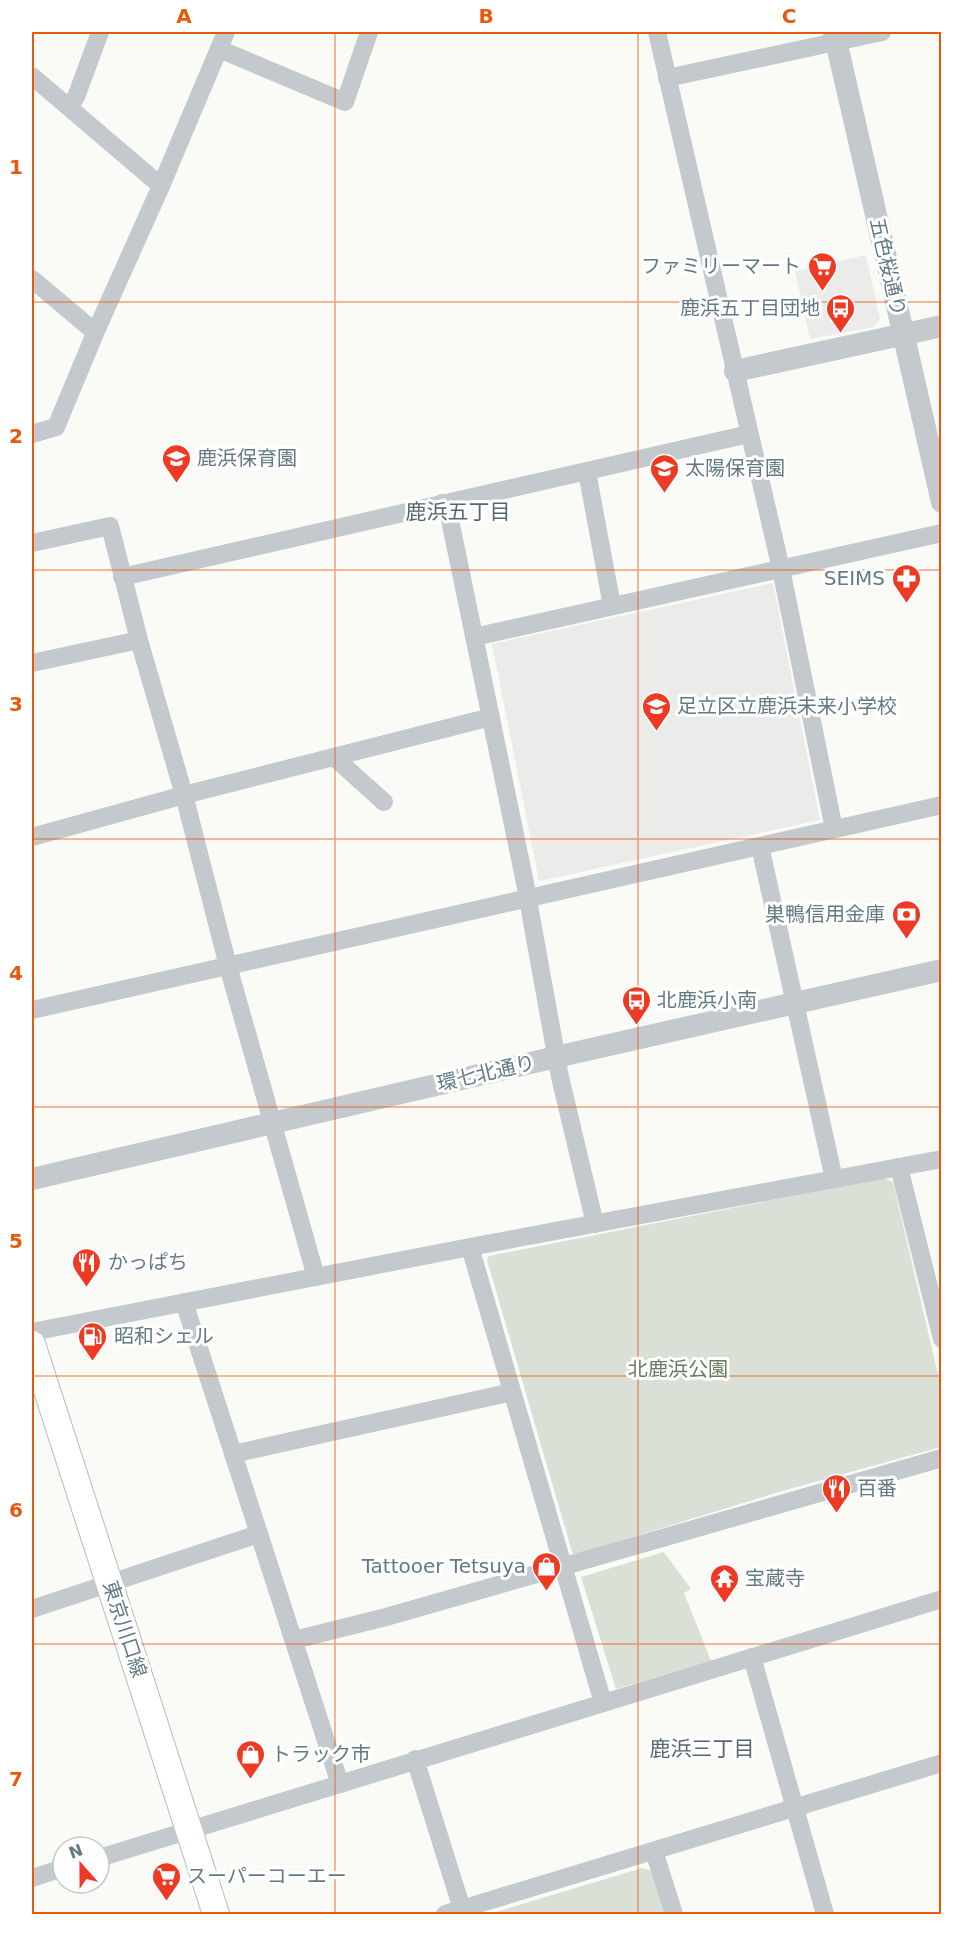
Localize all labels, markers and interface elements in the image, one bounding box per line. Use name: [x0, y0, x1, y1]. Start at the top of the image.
text: A: [176, 4, 192, 28]
text: B: [478, 4, 494, 28]
text: C: [782, 4, 796, 28]
text: 1: [9, 155, 23, 179]
street label: 五色桜通り: [865, 216, 911, 318]
supermarket icon: ファミリーマート: [806, 250, 838, 292]
place label: ファミリーマート: [641, 254, 801, 278]
bus stop icon: 鹿浜五丁目団地: [825, 292, 857, 334]
place label: 鹿浜五丁目団地: [680, 296, 820, 320]
text: 2: [9, 424, 23, 448]
school or university icon: 鹿浜保育園: [160, 442, 192, 484]
place label: 鹿浜保育園: [197, 446, 297, 470]
school or university icon: 太陽保育園: [648, 452, 680, 494]
place label: 太陽保育園: [685, 456, 785, 480]
district label: 鹿浜五丁目: [406, 500, 511, 524]
pharmacy icon: SEIMS: [890, 562, 922, 604]
place label: SEIMS: [824, 566, 885, 590]
school or university icon: 足立区立鹿浜未来小学校: [640, 690, 672, 732]
text: 3: [9, 692, 23, 716]
place label: 足立区立鹿浜未来小学校: [677, 694, 897, 718]
bank icon: 巣鴨信用金庫: [890, 898, 922, 940]
place label: 巣鴨信用金庫: [765, 902, 885, 926]
text: 4: [9, 961, 23, 985]
bus stop icon: 北鹿浜小南: [620, 984, 652, 1026]
place label: 北鹿浜小南: [657, 988, 757, 1012]
street label: 環七北通り: [435, 1050, 537, 1096]
text: 5: [9, 1229, 23, 1253]
restaurant icon: かっぱち: [71, 1246, 103, 1288]
place label: かっぱち: [108, 1250, 188, 1274]
fuel station icon: 昭和シェル: [77, 1320, 109, 1362]
place label: 昭和シェル: [114, 1324, 214, 1348]
park label: 北鹿浜公園: [628, 1357, 728, 1381]
restaurant icon: 百番: [820, 1472, 852, 1514]
place label: 百番: [857, 1476, 897, 1500]
text: 6: [9, 1498, 23, 1522]
shop icon: Tattooer Tetsuya: [531, 1550, 563, 1592]
place label: Tattooer Tetsuya: [361, 1554, 526, 1578]
temple icon: 宝蔵寺: [708, 1562, 740, 1604]
place label: 宝蔵寺: [745, 1566, 805, 1590]
street label: 東京川口線: [98, 1578, 152, 1680]
district label: 鹿浜三丁目: [650, 1737, 755, 1761]
shop icon: トラック市: [234, 1738, 266, 1780]
place label: トラック市: [271, 1742, 371, 1766]
text: 7: [9, 1767, 23, 1791]
north arrow: [51, 1835, 111, 1895]
text: N: [66, 1840, 85, 1863]
supermarket icon: スーパーコーエー: [150, 1860, 182, 1902]
place label: スーパーコーエー: [187, 1864, 347, 1888]

